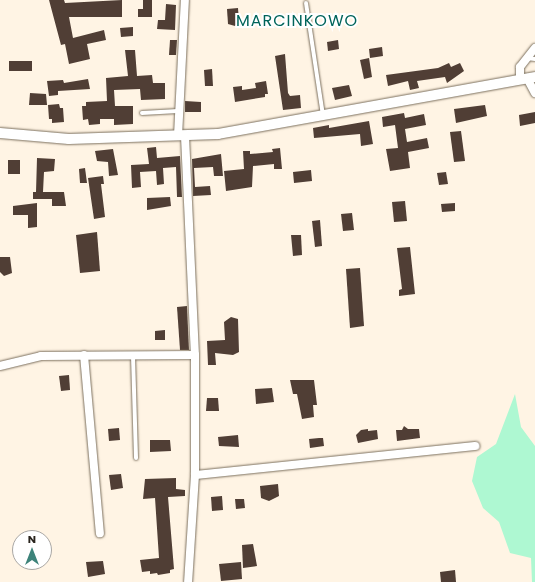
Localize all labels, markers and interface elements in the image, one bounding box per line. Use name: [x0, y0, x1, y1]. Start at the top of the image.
district label: MARCINKOWO: [236, 11, 358, 31]
north arrow: [12, 530, 52, 570]
text: N: [28, 531, 36, 547]

